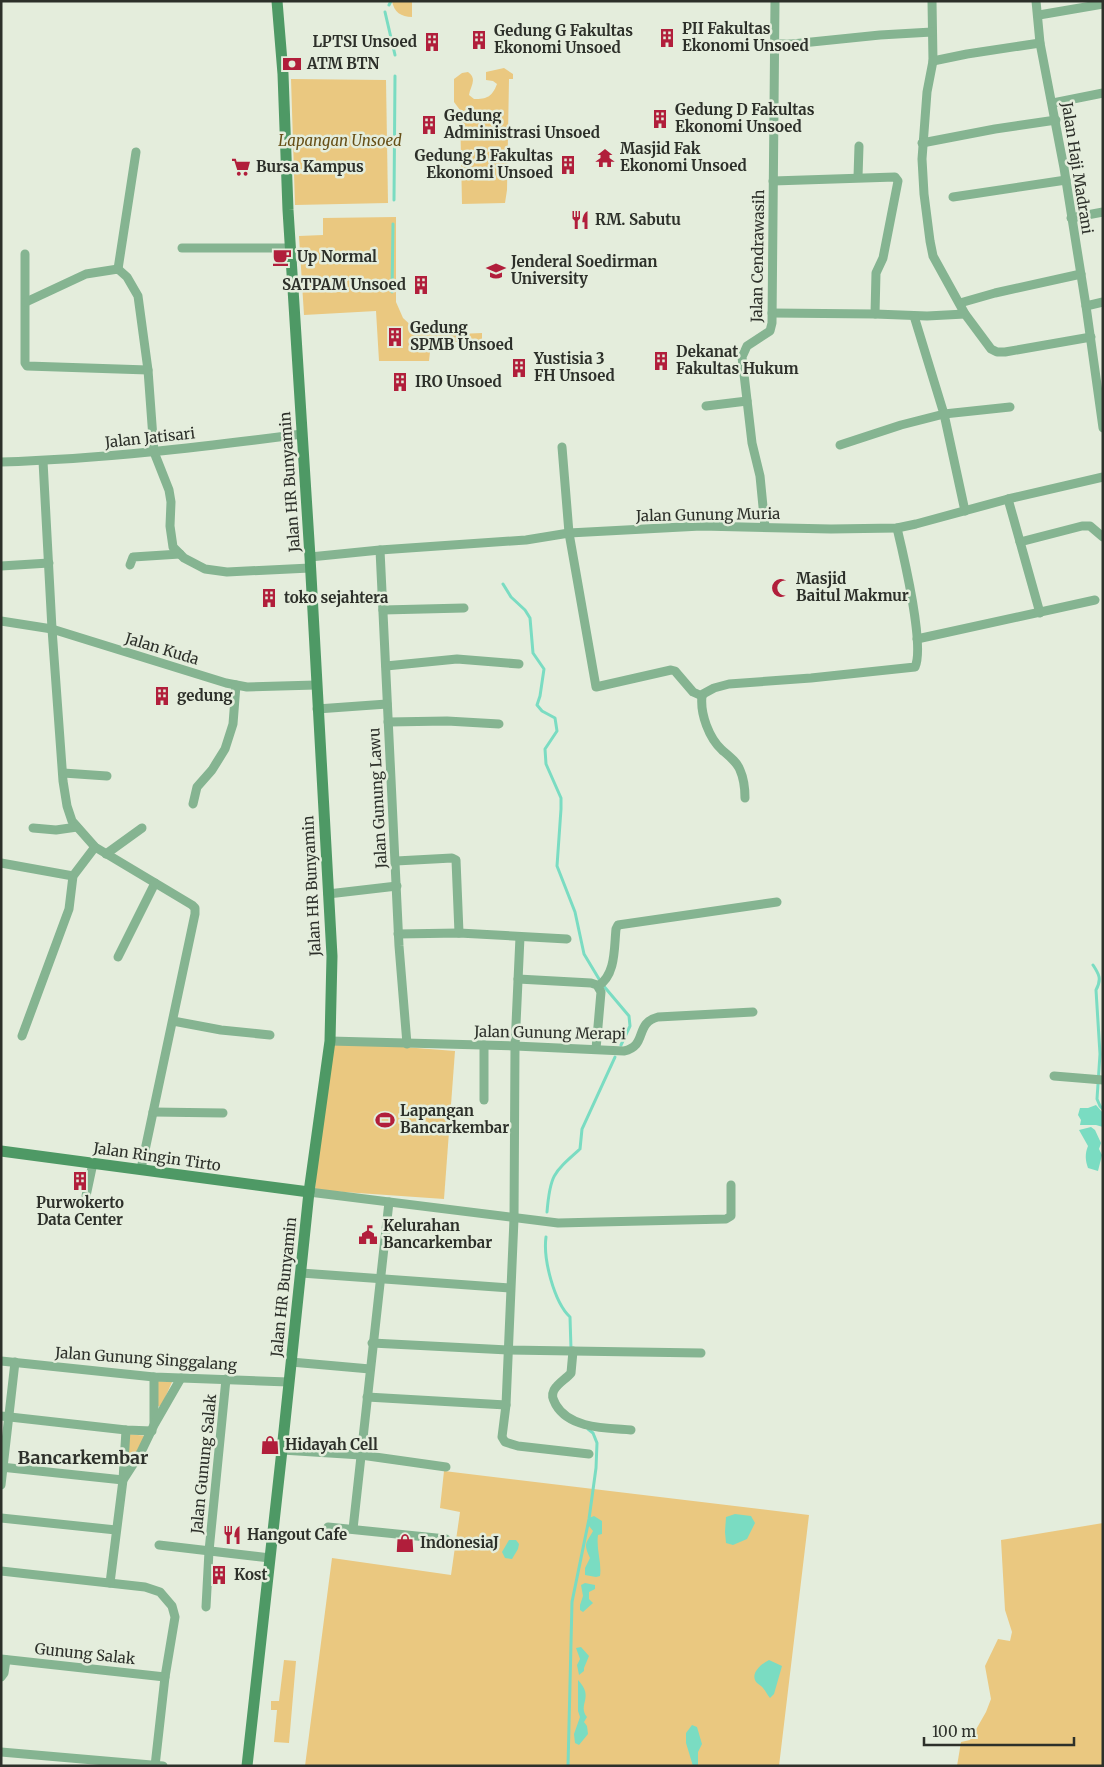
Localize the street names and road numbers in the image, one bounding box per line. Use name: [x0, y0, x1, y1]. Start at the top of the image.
street label: Jalan Haji Madrani: [1058, 100, 1097, 235]
street label: Jalan Cendrawasih: [747, 189, 768, 324]
street label: Jalan HR Bunyamin: [275, 411, 304, 554]
street label: Jalan Jatisari: [103, 423, 196, 452]
street label: Jalan Gunung Muria: [635, 504, 780, 525]
street label: Jalan Kuda: [122, 628, 201, 669]
street label: Jalan Gunung Lawu: [364, 727, 391, 870]
street label: Jalan HR Bunyamin: [298, 815, 325, 958]
street label: Jalan Gunung Merapi: [473, 1022, 626, 1043]
street label: Jalan Ringin Tirto: [91, 1138, 222, 1175]
street label: Jalan HR Bunyamin: [267, 1216, 300, 1359]
street label: Jalan Gunung Singgalang: [54, 1343, 238, 1374]
street label: Jalan Gunung Salak: [187, 1393, 220, 1536]
street label: Gunung Salak: [34, 1639, 137, 1668]

